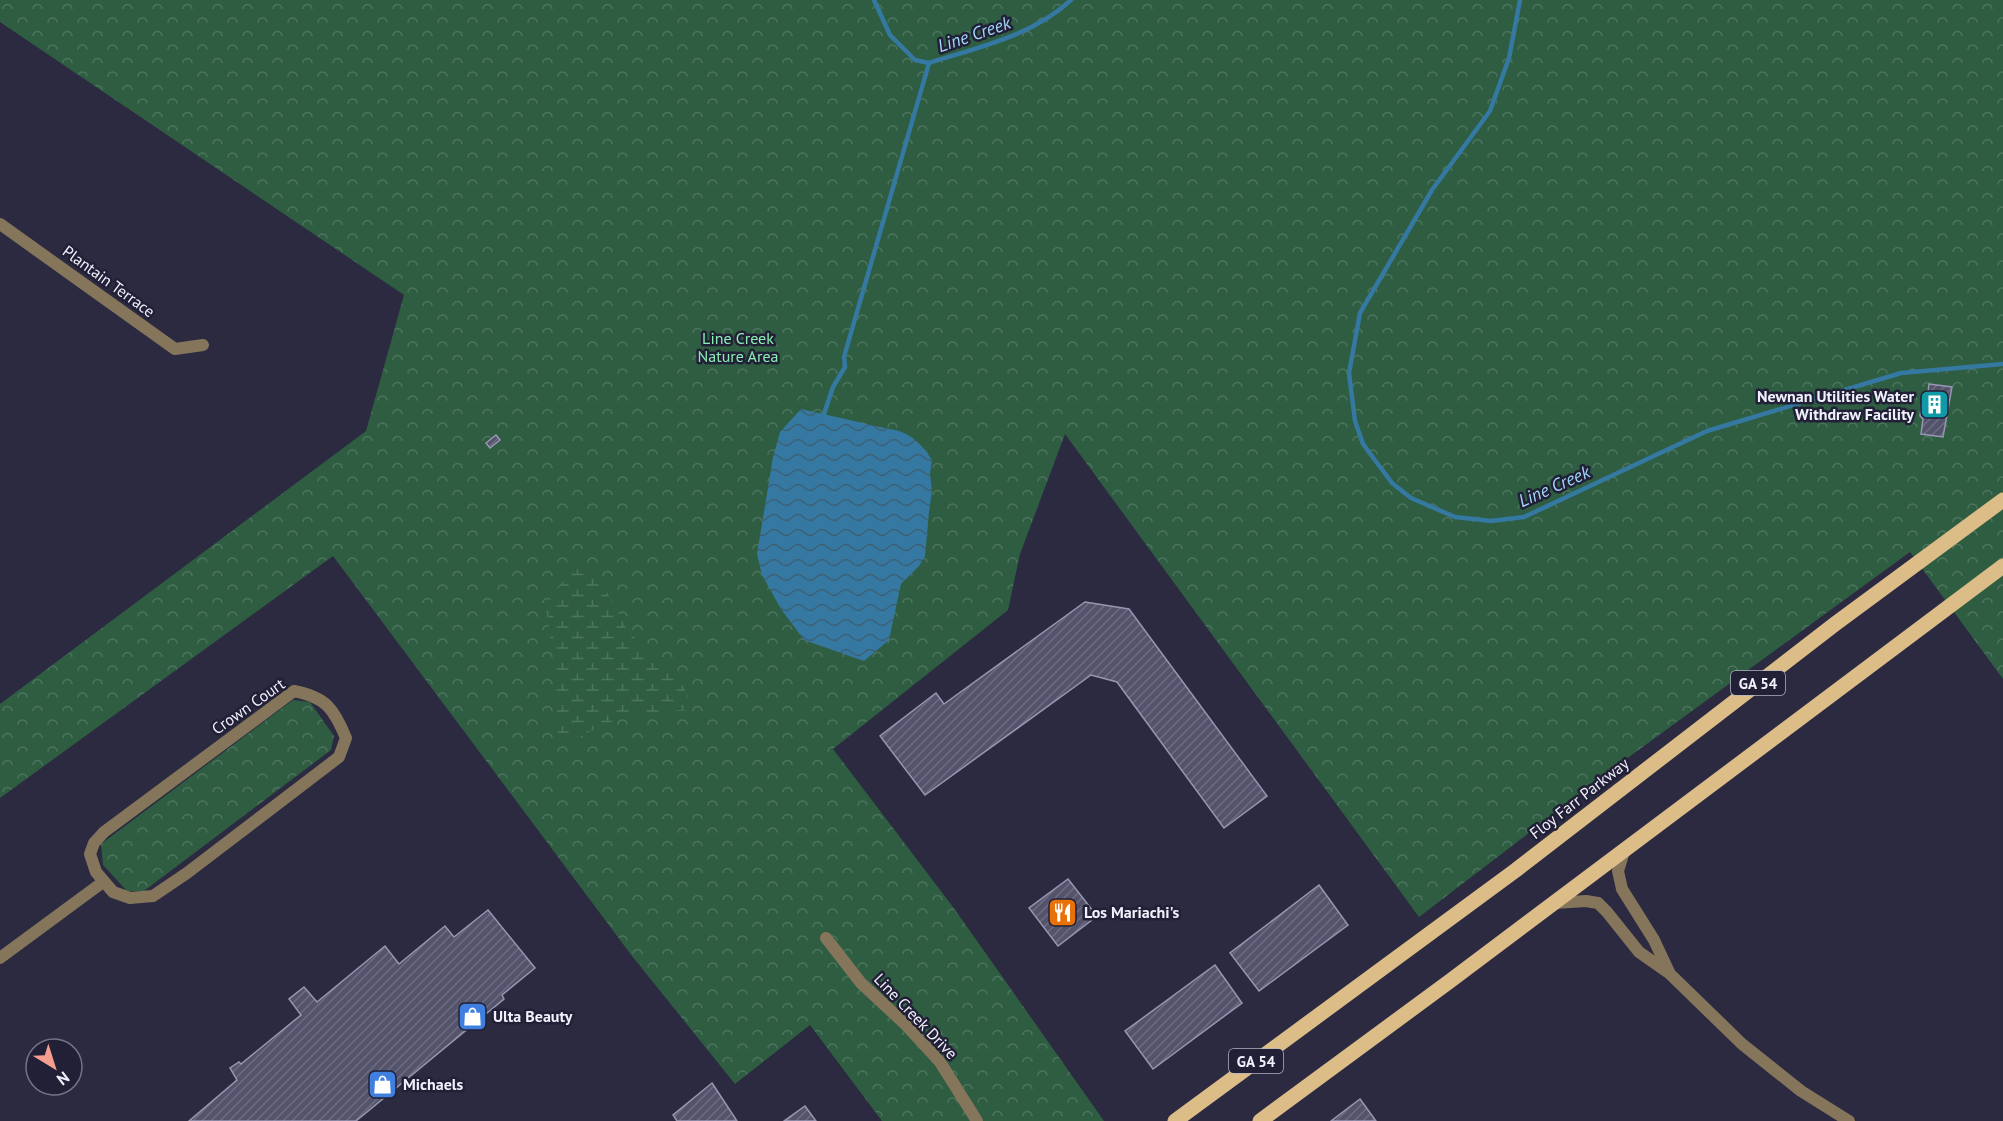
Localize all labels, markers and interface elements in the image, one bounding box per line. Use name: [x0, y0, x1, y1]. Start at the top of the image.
water label: Line Creek: [934, 10, 1014, 57]
street label: Plantain Terrace: [59, 241, 159, 321]
park label: Line Creek Nature Area: [698, 328, 778, 366]
place label: Newnan Utilities Water Withdraw Facility: [1757, 386, 1914, 424]
building icon: Newnan Utilities Water Withdraw Facility: [1919, 389, 1951, 421]
water label: Line Creek: [1515, 460, 1594, 512]
road number: GA 54: [1731, 671, 1785, 695]
street label: Crown Court: [208, 673, 289, 738]
street label: Floy Farr Parkway: [1525, 753, 1633, 843]
restaurant icon: Los Mariachi's: [1047, 896, 1079, 928]
place label: Los Mariachi's: [1084, 902, 1179, 922]
street label: Line Creek Drive: [870, 969, 962, 1063]
shop icon: Ulta Beauty: [456, 1000, 488, 1032]
place label: Ulta Beauty: [493, 1006, 573, 1026]
north arrow: [24, 1037, 84, 1097]
road number: GA 54: [1229, 1049, 1283, 1073]
text: N: [53, 1068, 74, 1090]
shop icon: Michaels: [366, 1068, 398, 1100]
place label: Michaels: [403, 1074, 464, 1094]

